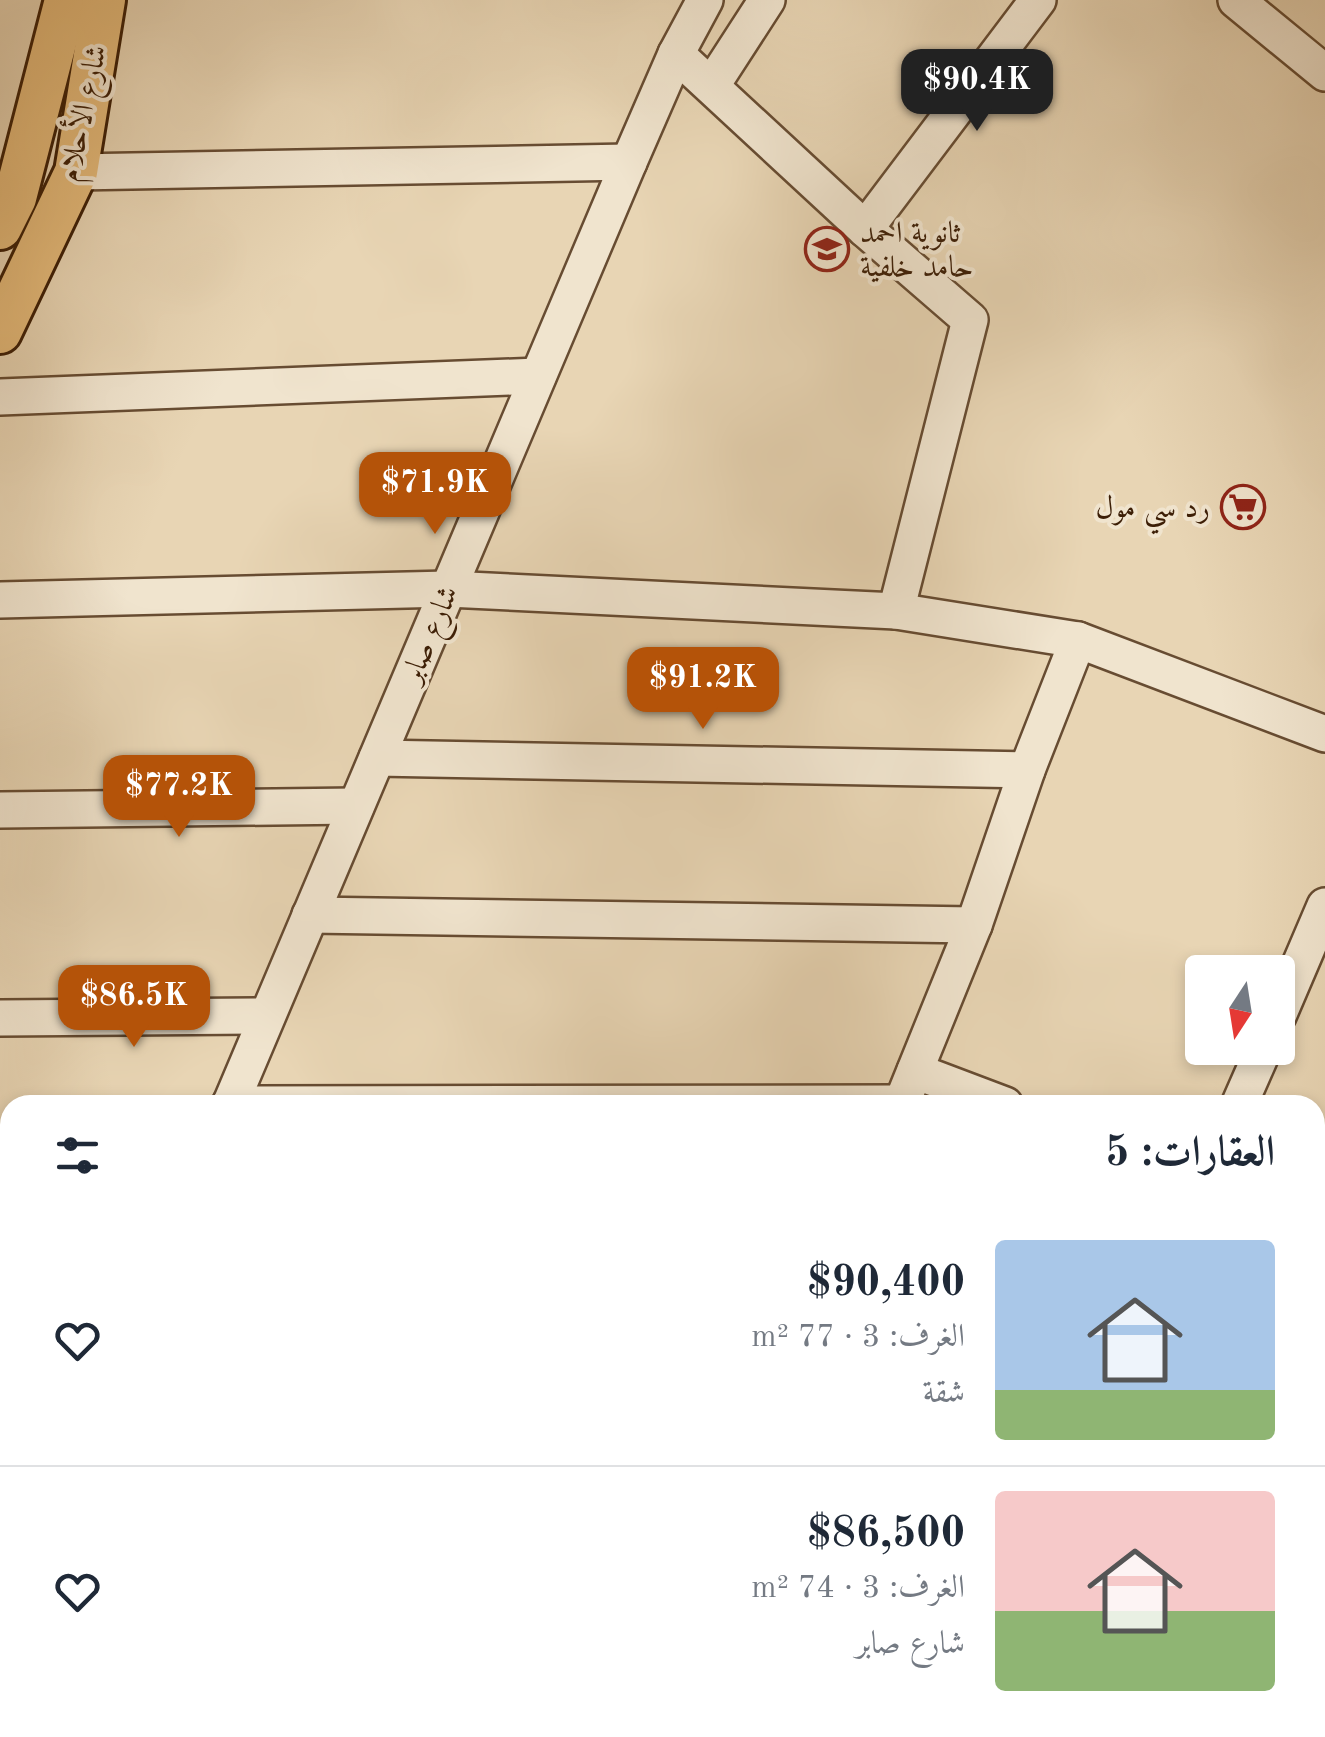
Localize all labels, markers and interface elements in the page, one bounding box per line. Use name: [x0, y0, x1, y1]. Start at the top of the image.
street label: شارع الأحلام: [47, 41, 122, 186]
pin: $90.4K: [896, 49, 1058, 134]
text: $90.4K: [923, 65, 1031, 97]
place label: ثانوية احمد حامد خلفية: [860, 219, 973, 283]
school or university icon: ثانوية احمد حامد خلفية: [804, 226, 850, 272]
pin: $71.9K: [354, 452, 516, 537]
text: $71.9K: [381, 468, 489, 500]
supermarket icon: رد سي مول: [1220, 484, 1266, 530]
place label: رد سي مول: [1095, 494, 1210, 535]
street label: شارع صابر: [396, 582, 472, 694]
pin: $91.2K: [622, 647, 784, 732]
text: $91.2K: [649, 663, 757, 695]
pin: $77.2K: [98, 755, 260, 840]
text: $77.2K: [125, 771, 233, 803]
north arrow: [1185, 955, 1295, 1065]
map controls: [1185, 955, 1295, 1065]
pin: $86.5K: [53, 965, 215, 1050]
text: $86.5K: [80, 981, 188, 1013]
icon: filters: [50, 1128, 105, 1183]
text: العقارات: 5: [1105, 1133, 1275, 1175]
text: $90,400: [807, 1263, 965, 1305]
icon: home: [1075, 1280, 1195, 1400]
icon: heart: [50, 1313, 105, 1368]
text: الغرف: 3 · 77 m²: [751, 1322, 965, 1354]
text: شقة: [923, 1378, 965, 1410]
text: $86,500: [807, 1514, 965, 1556]
icon: home: [1075, 1531, 1195, 1651]
icon: heart: [50, 1564, 105, 1619]
text: الغرف: 3 · 74 m²: [751, 1573, 965, 1605]
text: شارع صابر: [856, 1629, 965, 1661]

